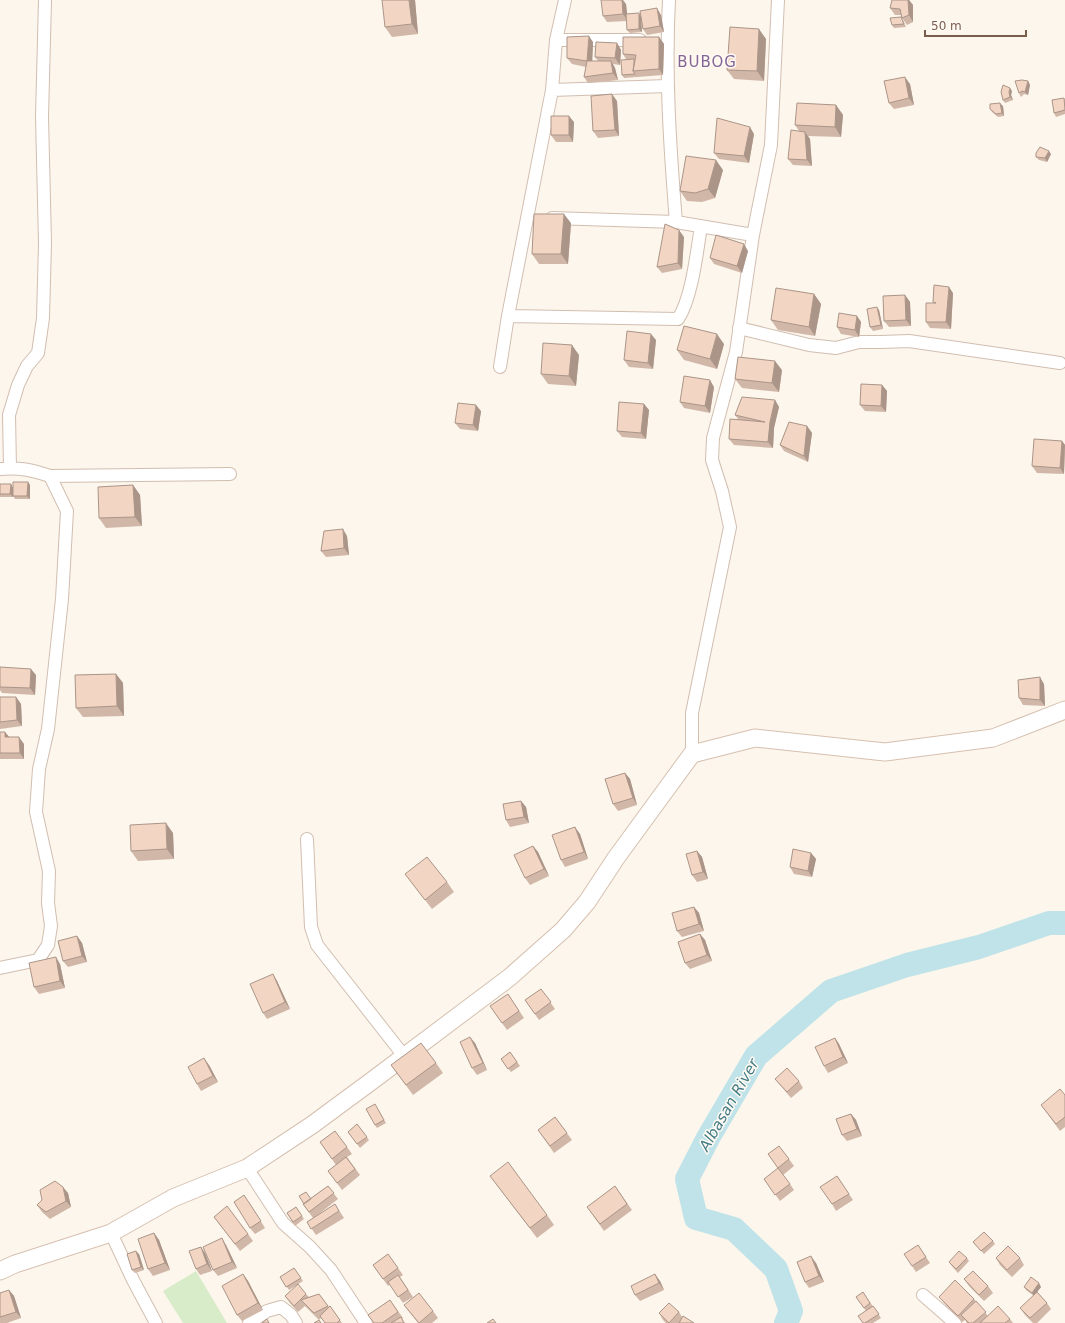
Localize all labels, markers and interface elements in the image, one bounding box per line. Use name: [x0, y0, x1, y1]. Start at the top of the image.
scale bar: [925, 12, 1026, 38]
text: 50 m: [931, 19, 962, 33]
district label: BUBOG: [677, 53, 737, 71]
water label: Albasan River: [695, 1055, 763, 1155]

